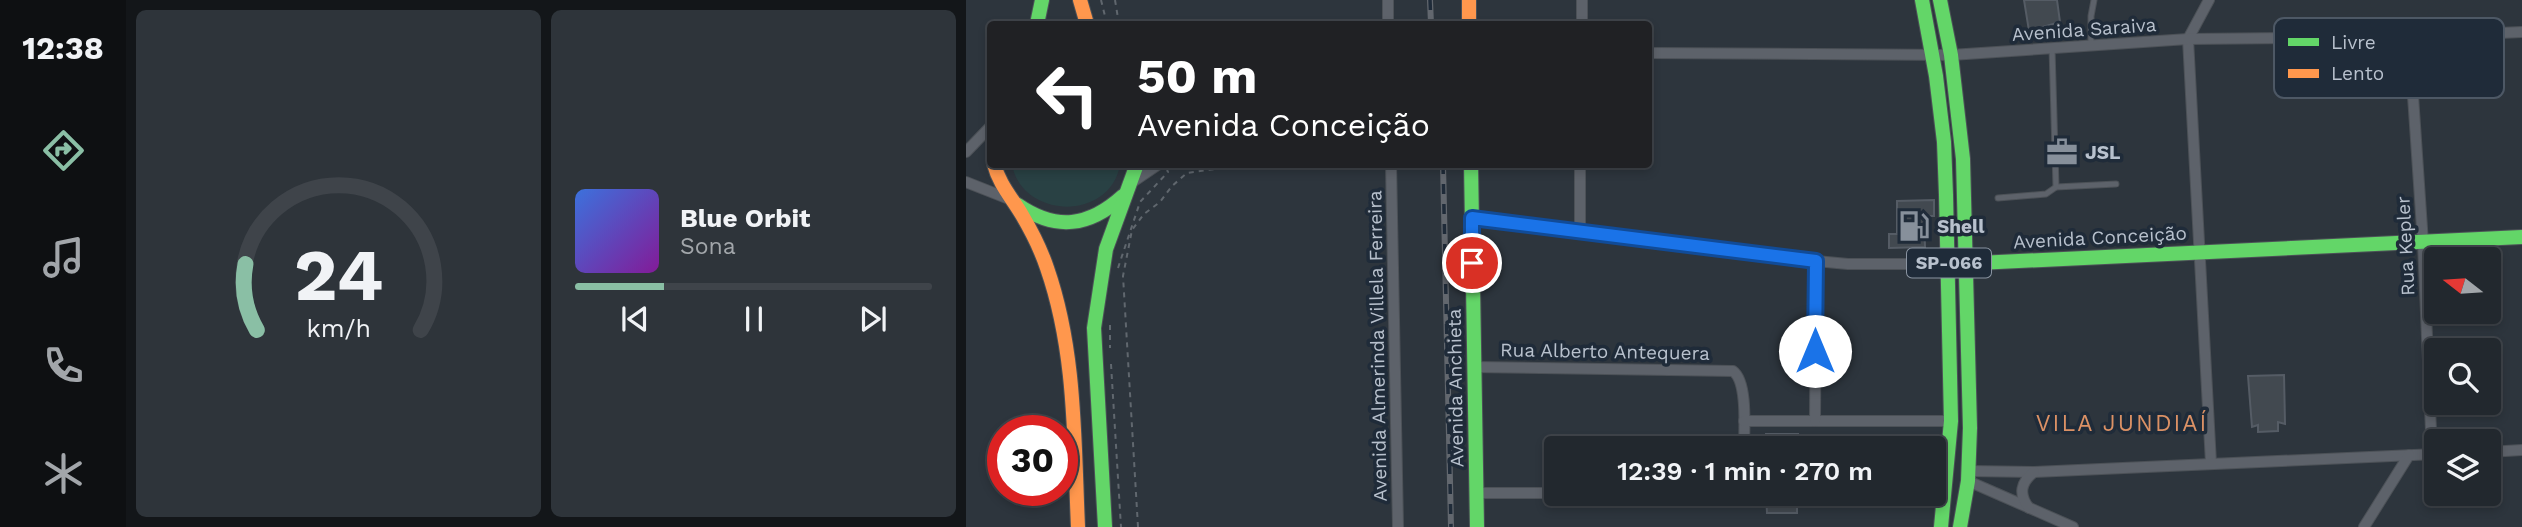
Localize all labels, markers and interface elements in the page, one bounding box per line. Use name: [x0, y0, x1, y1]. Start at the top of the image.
street label: Avenida Saraiva: [2011, 13, 2157, 46]
legend: [2274, 18, 2504, 98]
text: 12:38: [22, 29, 104, 67]
text: Livre: [2331, 31, 2376, 54]
text: 50 m: [1137, 47, 1257, 105]
icon: left: [1022, 49, 1113, 140]
text: Lento: [2331, 62, 2384, 85]
text: Avenida Conceição: [1137, 106, 1430, 144]
icon: directions: [39, 126, 88, 175]
office icon: JSL: [2045, 135, 2079, 169]
place label: JSL: [2085, 141, 2120, 164]
street label: Avenida Almerinda Villela Ferreira: [1363, 190, 1392, 502]
street label: Rua Kepler: [2391, 195, 2420, 297]
text: Blue Orbit: [680, 203, 810, 233]
fuel station icon: Shell: [1897, 209, 1931, 243]
place label: Shell: [1937, 215, 1985, 238]
street label: Avenida Conceição: [2013, 221, 2187, 254]
text: 24: [294, 232, 383, 318]
icon: music: [39, 233, 88, 282]
text: Sona: [680, 233, 736, 260]
pin: [1442, 233, 1502, 293]
icon: arrive: [1453, 244, 1491, 282]
north arrow: [2424, 247, 2501, 324]
map controls: [2424, 247, 2501, 506]
road number: SP-066: [1907, 248, 1991, 278]
icon: previous: [616, 300, 654, 338]
icon: pause: [735, 300, 773, 338]
icon: next: [854, 300, 892, 338]
street label: Avenida Anchieta: [1443, 308, 1468, 468]
text: km/h: [306, 313, 371, 342]
position arrow: [1778, 314, 1852, 388]
street label: Rua Alberto Antequera: [1500, 338, 1710, 365]
button: search: [2424, 338, 2501, 415]
icon: phone: [39, 341, 88, 390]
district label: VILA JUNDIAÍ: [2036, 410, 2208, 437]
speed limit sign: 30: [987, 415, 1078, 506]
button: layers: [2424, 429, 2501, 506]
icon: climate: [39, 449, 88, 498]
text: 12:39 · 1 min · 270 m: [1617, 456, 1873, 486]

